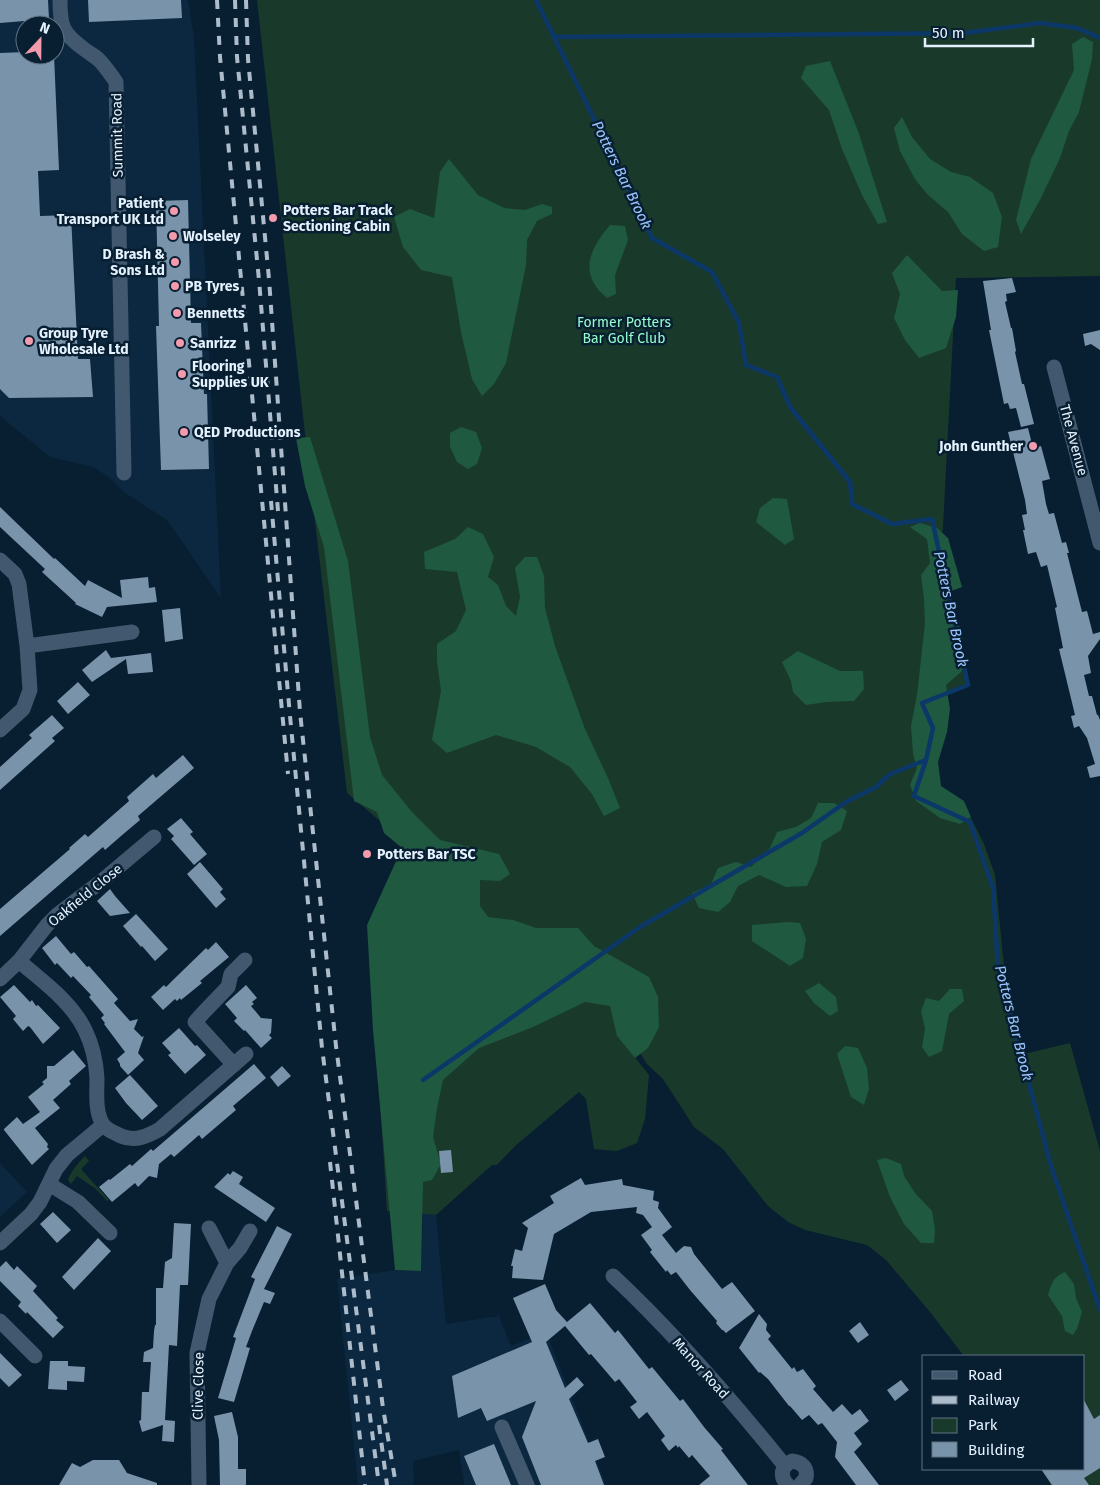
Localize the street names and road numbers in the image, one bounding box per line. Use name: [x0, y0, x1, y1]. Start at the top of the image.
street label: Summit Road: [108, 92, 127, 178]
street label: The Avenue: [1056, 403, 1091, 478]
street label: Oakfield Close: [45, 860, 126, 930]
street label: Manor Road: [669, 1334, 732, 1402]
street label: Clive Close: [189, 1352, 208, 1420]

